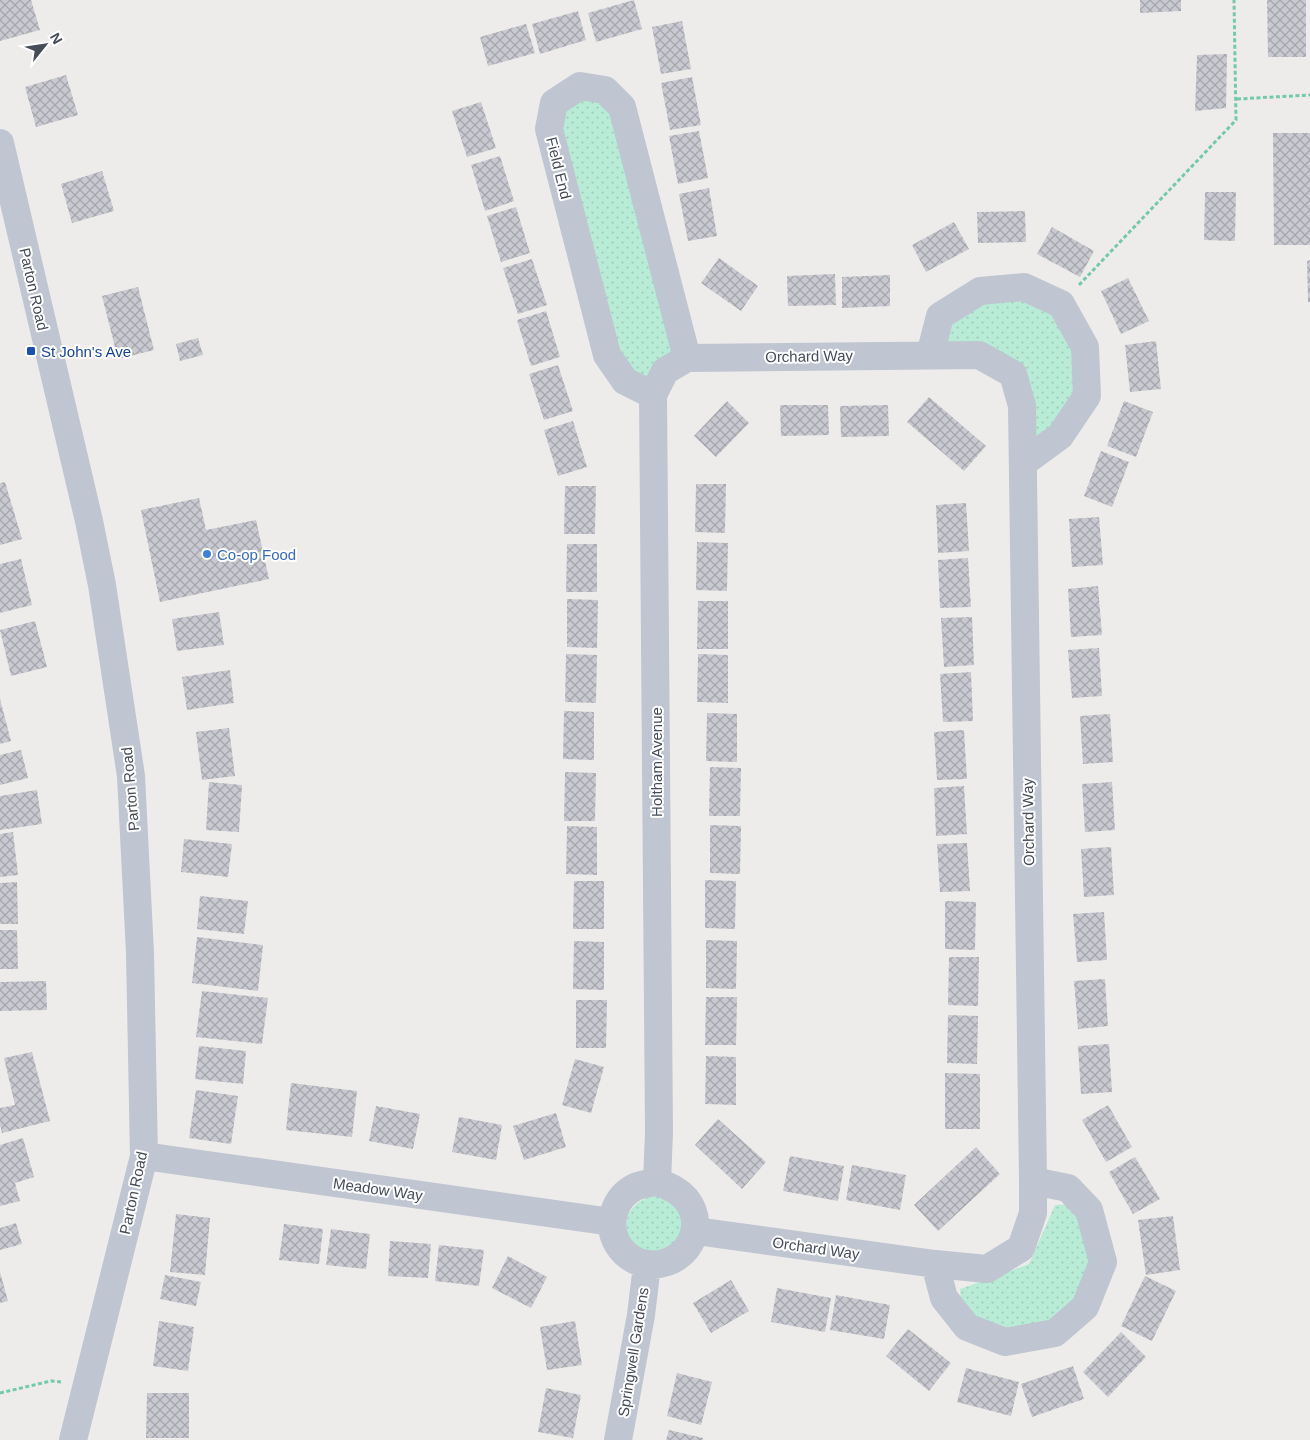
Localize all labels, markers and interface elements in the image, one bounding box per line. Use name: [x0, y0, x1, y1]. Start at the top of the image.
north arrow: [20, 20, 70, 70]
text: N: [47, 30, 66, 47]
street label: Field End: [543, 135, 575, 201]
street label: Parton Road: [16, 246, 52, 332]
place label: St John's Ave: [41, 343, 131, 360]
marker: St John's Ave: [25, 345, 37, 357]
street label: Orchard Way: [765, 347, 854, 365]
place label: Co-op Food: [217, 546, 296, 563]
marker: Co-op Food: [201, 548, 213, 560]
street label: Holtham Avenue: [648, 707, 665, 817]
street label: Parton Road: [118, 746, 142, 832]
street label: Orchard Way: [1019, 777, 1037, 866]
street label: Parton Road: [116, 1150, 150, 1236]
street label: Meadow Way: [332, 1174, 424, 1204]
street label: Orchard Way: [771, 1233, 861, 1263]
street label: Springwell Gardens: [614, 1286, 652, 1418]

